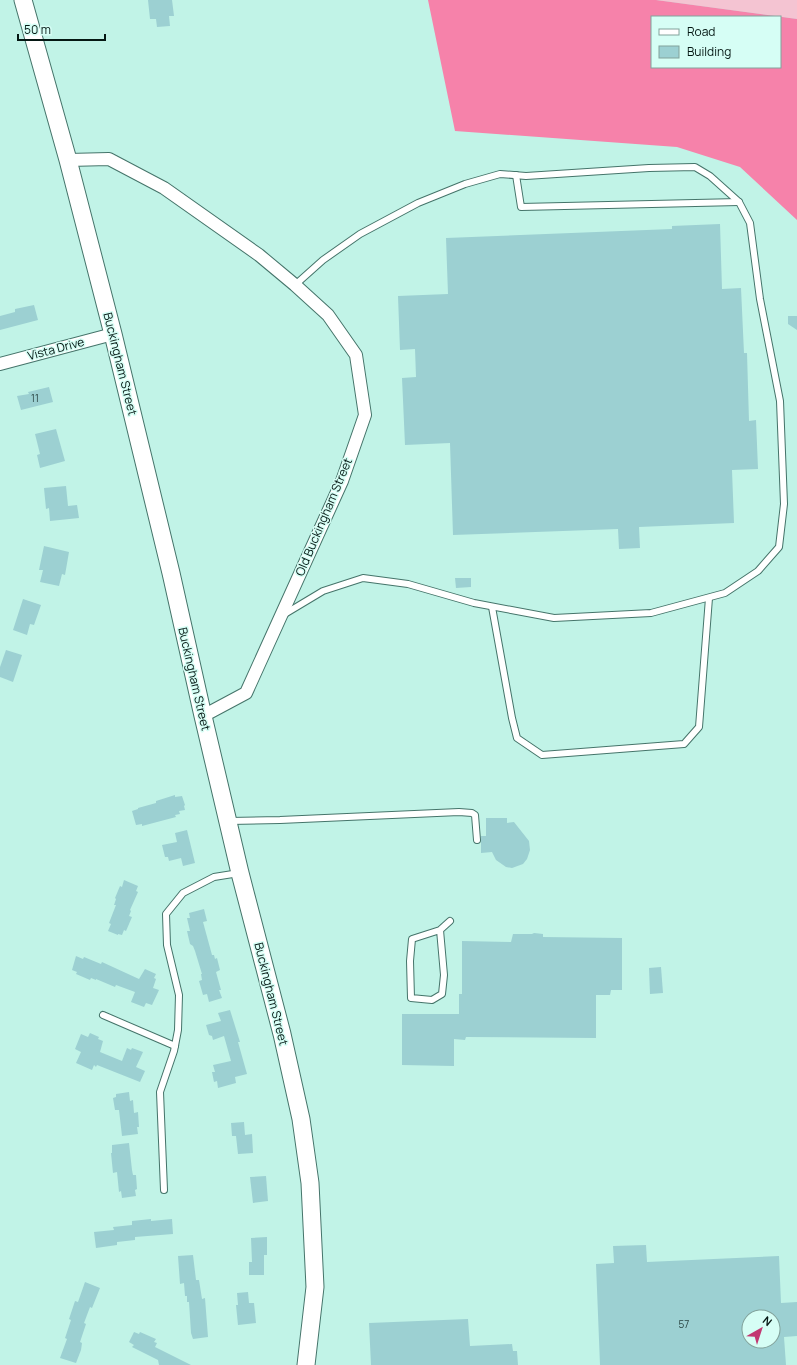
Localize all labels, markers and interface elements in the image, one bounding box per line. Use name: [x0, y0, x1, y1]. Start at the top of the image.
scale bar: [18, 16, 105, 42]
legend: [651, 16, 781, 68]
text: 50 m: [24, 21, 51, 38]
text: Road: [687, 23, 715, 40]
text: Building: [687, 43, 731, 60]
street label: Buckingham Street: [99, 311, 142, 417]
street label: Vista Drive: [26, 333, 86, 364]
house number: 11: [31, 391, 39, 405]
street label: Old Buckingham Street: [291, 455, 356, 578]
street label: Buckingham Street: [174, 625, 215, 732]
street label: Buckingham Street: [250, 941, 293, 1047]
north arrow: [741, 1309, 781, 1349]
text: N: [760, 1313, 775, 1329]
house number: 57: [679, 1317, 689, 1331]

